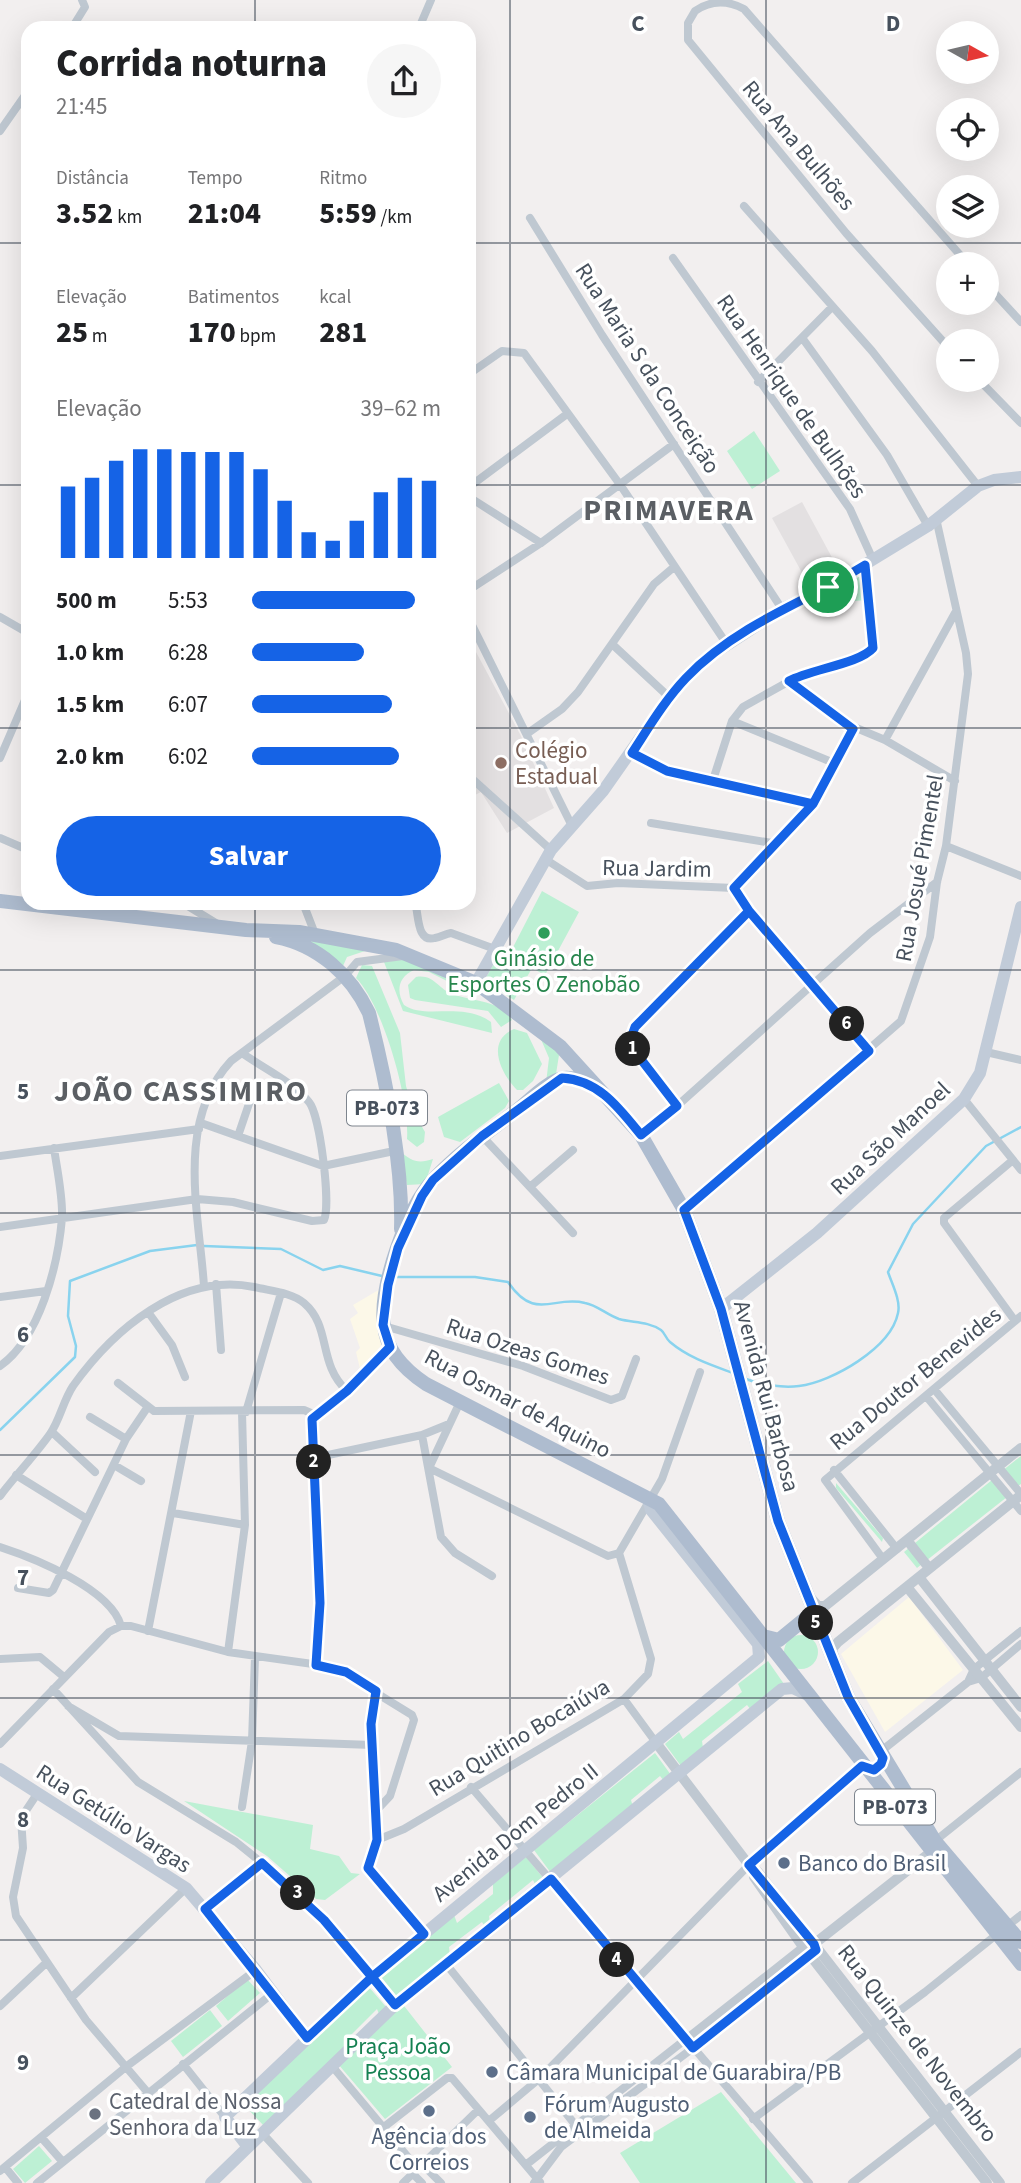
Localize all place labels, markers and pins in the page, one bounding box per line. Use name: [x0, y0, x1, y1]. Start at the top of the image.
pin: [798, 557, 858, 617]
place label: Colégio Estadual: [515, 734, 598, 793]
marker: Colégio Estadual: [493, 755, 509, 771]
marker: Ginásio de Esportes O Zenobão: [536, 925, 552, 941]
place label: Ginásio de Esportes O Zenobão: [448, 942, 640, 1001]
pin: 6: [830, 1006, 864, 1042]
pin: 1: [616, 1032, 650, 1066]
pin: 2: [296, 1444, 332, 1480]
pin: 5: [798, 1606, 834, 1640]
place label: Banco do Brasil: [798, 1847, 946, 1880]
marker: Banco do Brasil: [776, 1855, 792, 1871]
pin: 3: [280, 1876, 316, 1910]
pin: 4: [600, 1942, 634, 1978]
place label: Câmara Municipal de Guarabira/PB: [506, 2056, 841, 2089]
marker: Câmara Municipal de Guarabira/PB: [484, 2064, 500, 2080]
place label: Catedral de Nossa Senhora da Luz: [109, 2085, 281, 2144]
place label: Fórum Augusto de Almeida: [544, 2088, 690, 2147]
marker: Agência dos Correios: [421, 2103, 437, 2119]
marker: Catedral de Nossa Senhora da Luz: [87, 2106, 103, 2122]
marker: Fórum Augusto de Almeida: [522, 2109, 538, 2125]
place label: Agência dos Correios: [372, 2120, 486, 2179]

